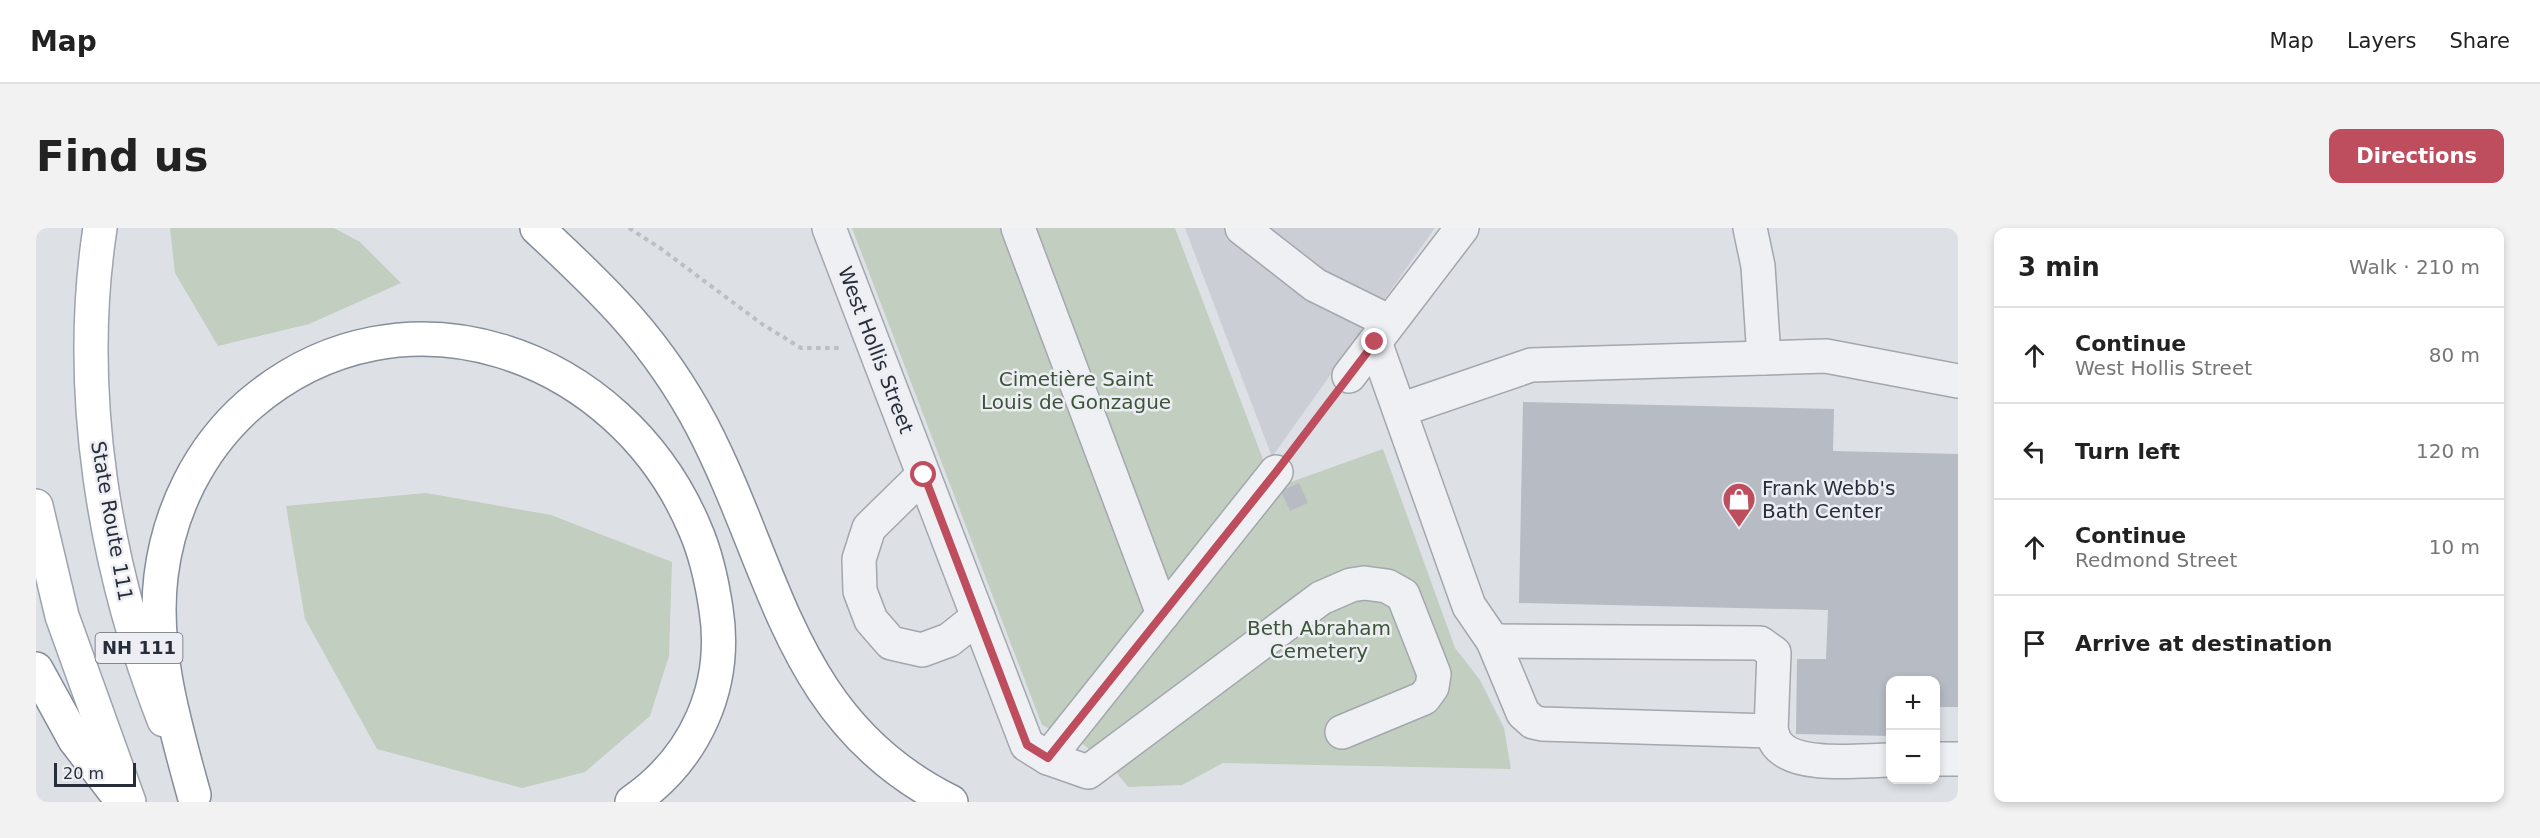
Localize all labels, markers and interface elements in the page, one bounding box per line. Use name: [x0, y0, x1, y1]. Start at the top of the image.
text: Map: [30, 25, 97, 58]
text: Map: [2270, 29, 2314, 53]
text: Layers: [2347, 29, 2416, 53]
text: Share: [2449, 29, 2510, 53]
button: Directions: [2329, 129, 2504, 183]
text: Find us: [36, 132, 209, 181]
text: 3 min: [2018, 252, 2100, 282]
text: Walk · 210 m: [2349, 255, 2480, 279]
street label: West Hollis Street: [833, 263, 919, 437]
route end: [1361, 328, 1387, 354]
text: Continue: [2075, 331, 2186, 356]
icon: ahead: [2018, 339, 2051, 372]
text: 80 m: [2429, 343, 2480, 367]
text: West Hollis Street: [2075, 356, 2252, 380]
park label: Cimetière Saint Louis de Gonzague: [981, 367, 1171, 414]
icon: left: [2018, 435, 2051, 468]
street label: State Route 111: [86, 439, 138, 603]
text: Turn left: [2075, 439, 2180, 464]
text: 120 m: [2416, 439, 2480, 463]
route start: [910, 461, 936, 487]
place label: Frank Webb's Bath Center: [1762, 476, 1895, 523]
shop icon: Frank Webb's Bath Center: [1721, 481, 1757, 528]
text: Continue: [2075, 523, 2186, 548]
icon: ahead: [2018, 531, 2051, 564]
text: 10 m: [2429, 535, 2480, 559]
text: Redmond Street: [2075, 548, 2237, 572]
park label: Beth Abraham Cemetery: [1247, 616, 1391, 663]
icon: arrive: [2018, 627, 2051, 660]
text: Arrive at destination: [2075, 631, 2332, 656]
road number: NH 111: [96, 633, 182, 663]
map controls: [1886, 676, 1940, 784]
button: +: [1886, 676, 1940, 730]
button: −: [1886, 730, 1940, 784]
scale bar: [54, 760, 136, 788]
text: 20 m: [63, 764, 104, 783]

